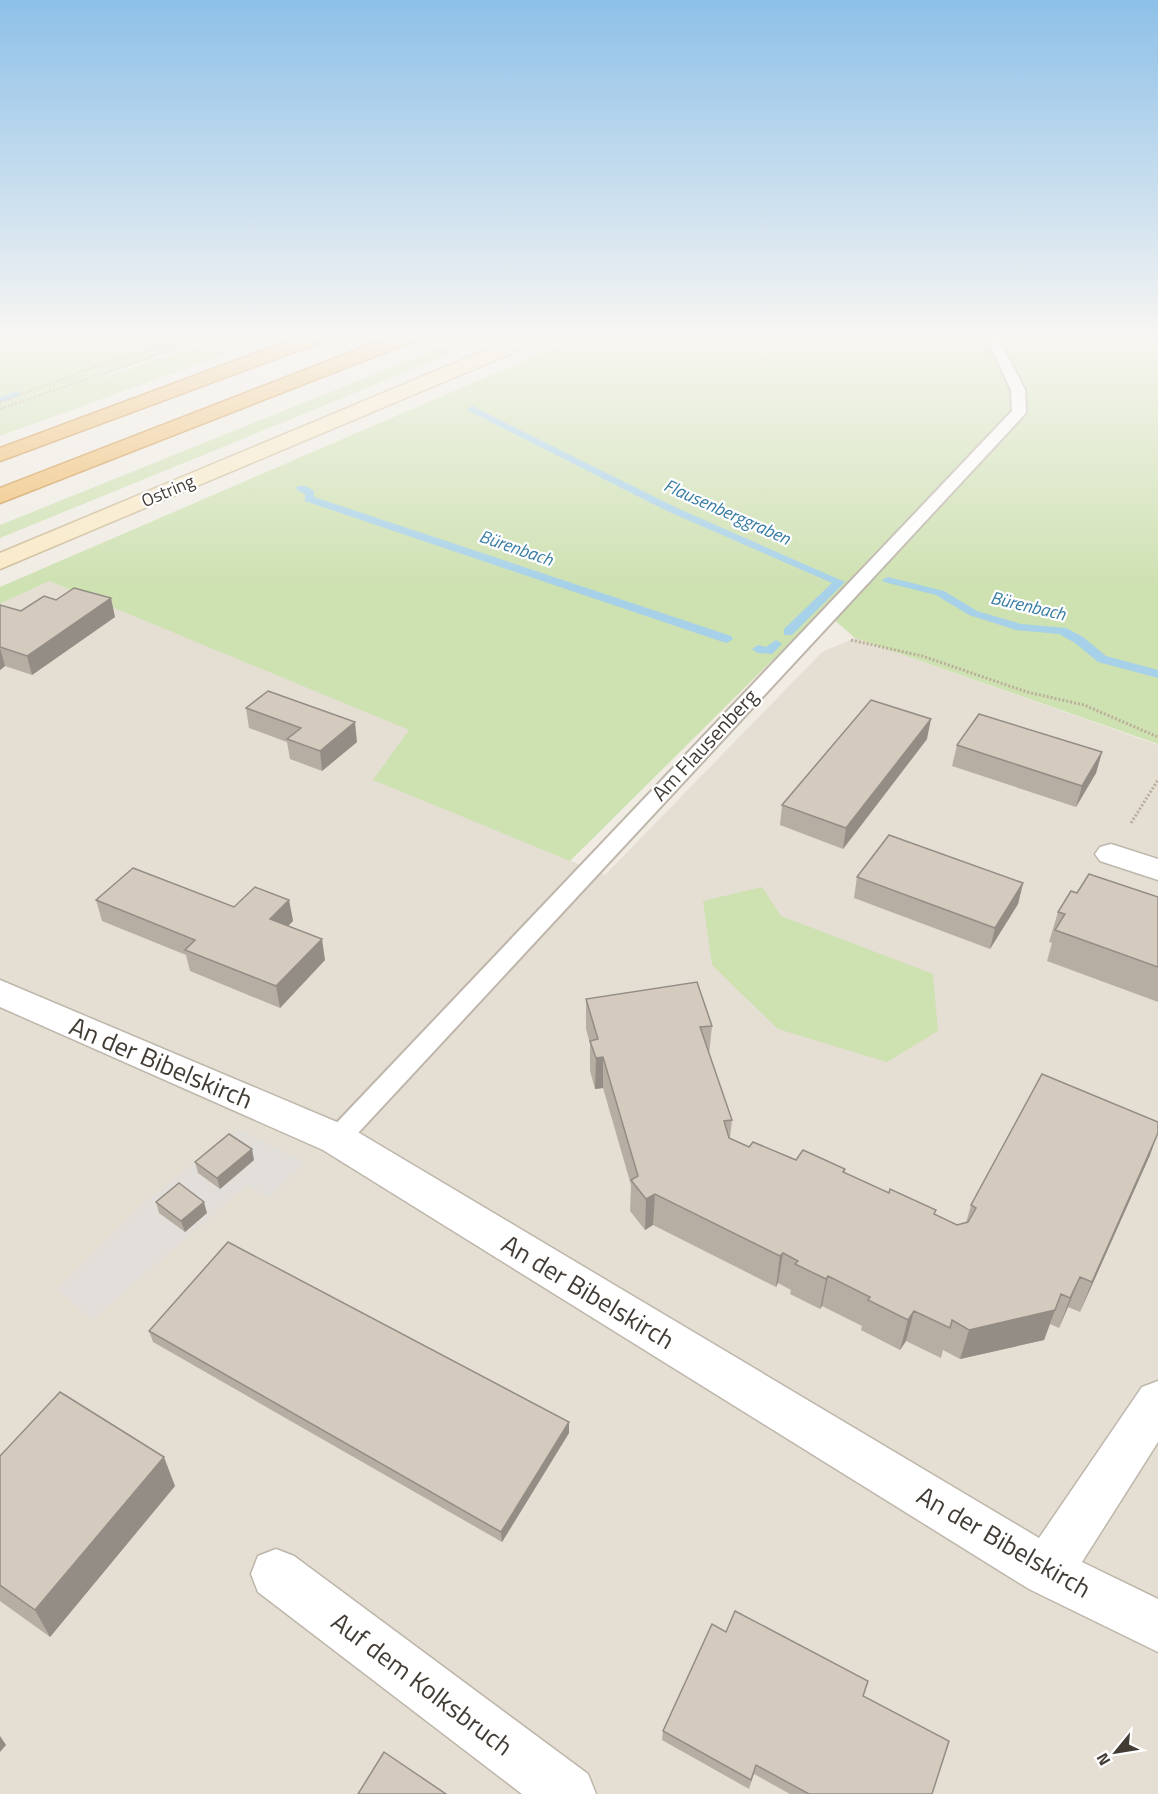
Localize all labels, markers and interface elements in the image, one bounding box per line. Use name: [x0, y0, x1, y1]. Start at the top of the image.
street label: Ostring: [137, 467, 199, 514]
water label: Flausenberggraben: [660, 472, 796, 552]
water label: Bürenbach: [476, 522, 558, 573]
water label: Bürenbach: [988, 584, 1069, 627]
street label: Am Flausenberg: [644, 681, 765, 808]
street label: An der Bibelskirch: [64, 1006, 259, 1119]
street label: An der Bibelskirch: [494, 1224, 682, 1359]
street label: An der Bibelskirch: [910, 1476, 1099, 1607]
street label: Auf dem Kolksbruch: [323, 1602, 521, 1765]
north arrow: [1086, 1722, 1146, 1782]
text: N: [1090, 1749, 1116, 1770]

